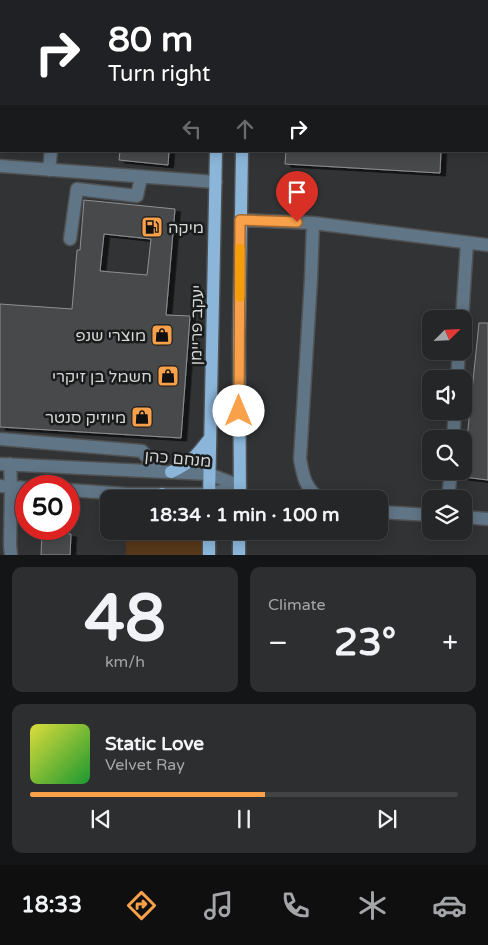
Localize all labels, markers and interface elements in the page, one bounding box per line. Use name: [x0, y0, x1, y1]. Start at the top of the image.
text: 80 m: [108, 19, 193, 61]
icon: right: [25, 20, 90, 85]
text: Turn right: [108, 61, 210, 87]
icon: left: [178, 115, 206, 143]
icon: ahead: [231, 115, 259, 143]
icon: right: [284, 115, 312, 143]
pin: [276, 171, 318, 222]
icon: arrive: [283, 178, 311, 206]
fuel station icon: מיקה: [140, 215, 164, 239]
place label: מיקה: [168, 218, 204, 238]
street label: יעקב פריימן: [186, 285, 208, 365]
north arrow: [422, 310, 472, 360]
map controls: [422, 310, 472, 540]
shop icon: מוצרי שנפ: [150, 323, 174, 347]
place label: מוצרי שנפ: [76, 326, 146, 346]
shop icon: חשמל בן זיקרי: [156, 364, 180, 388]
place label: חשמל בן זיקרי: [52, 367, 152, 387]
button: sound: [422, 370, 472, 420]
position arrow: [212, 384, 264, 436]
shop icon: מיוזיק סנטר: [130, 405, 154, 429]
place label: מיוזיק סנטר: [45, 408, 126, 428]
button: search: [422, 430, 472, 480]
street label: מנחם כהן: [144, 446, 212, 472]
speed limit sign: 50: [15, 475, 80, 540]
button: layers: [422, 490, 472, 540]
text: 18:34 · 1 min · 100 m: [148, 504, 340, 526]
text: 48: [84, 580, 166, 659]
text: Climate: [268, 595, 326, 615]
text: 23°: [334, 620, 396, 666]
text: −: [268, 626, 288, 660]
text: +: [442, 626, 458, 660]
text: km/h: [105, 652, 145, 672]
text: Static Love: [105, 733, 204, 755]
text: Velvet Ray: [105, 755, 185, 775]
icon: previous: [87, 805, 115, 833]
icon: pause: [230, 805, 258, 833]
icon: next: [373, 805, 401, 833]
icon: directions: [124, 888, 159, 923]
icon: music: [201, 888, 236, 923]
icon: phone: [278, 888, 313, 923]
icon: climate: [355, 888, 390, 923]
icon: car: [432, 888, 467, 923]
text: 18:33: [21, 892, 82, 918]

